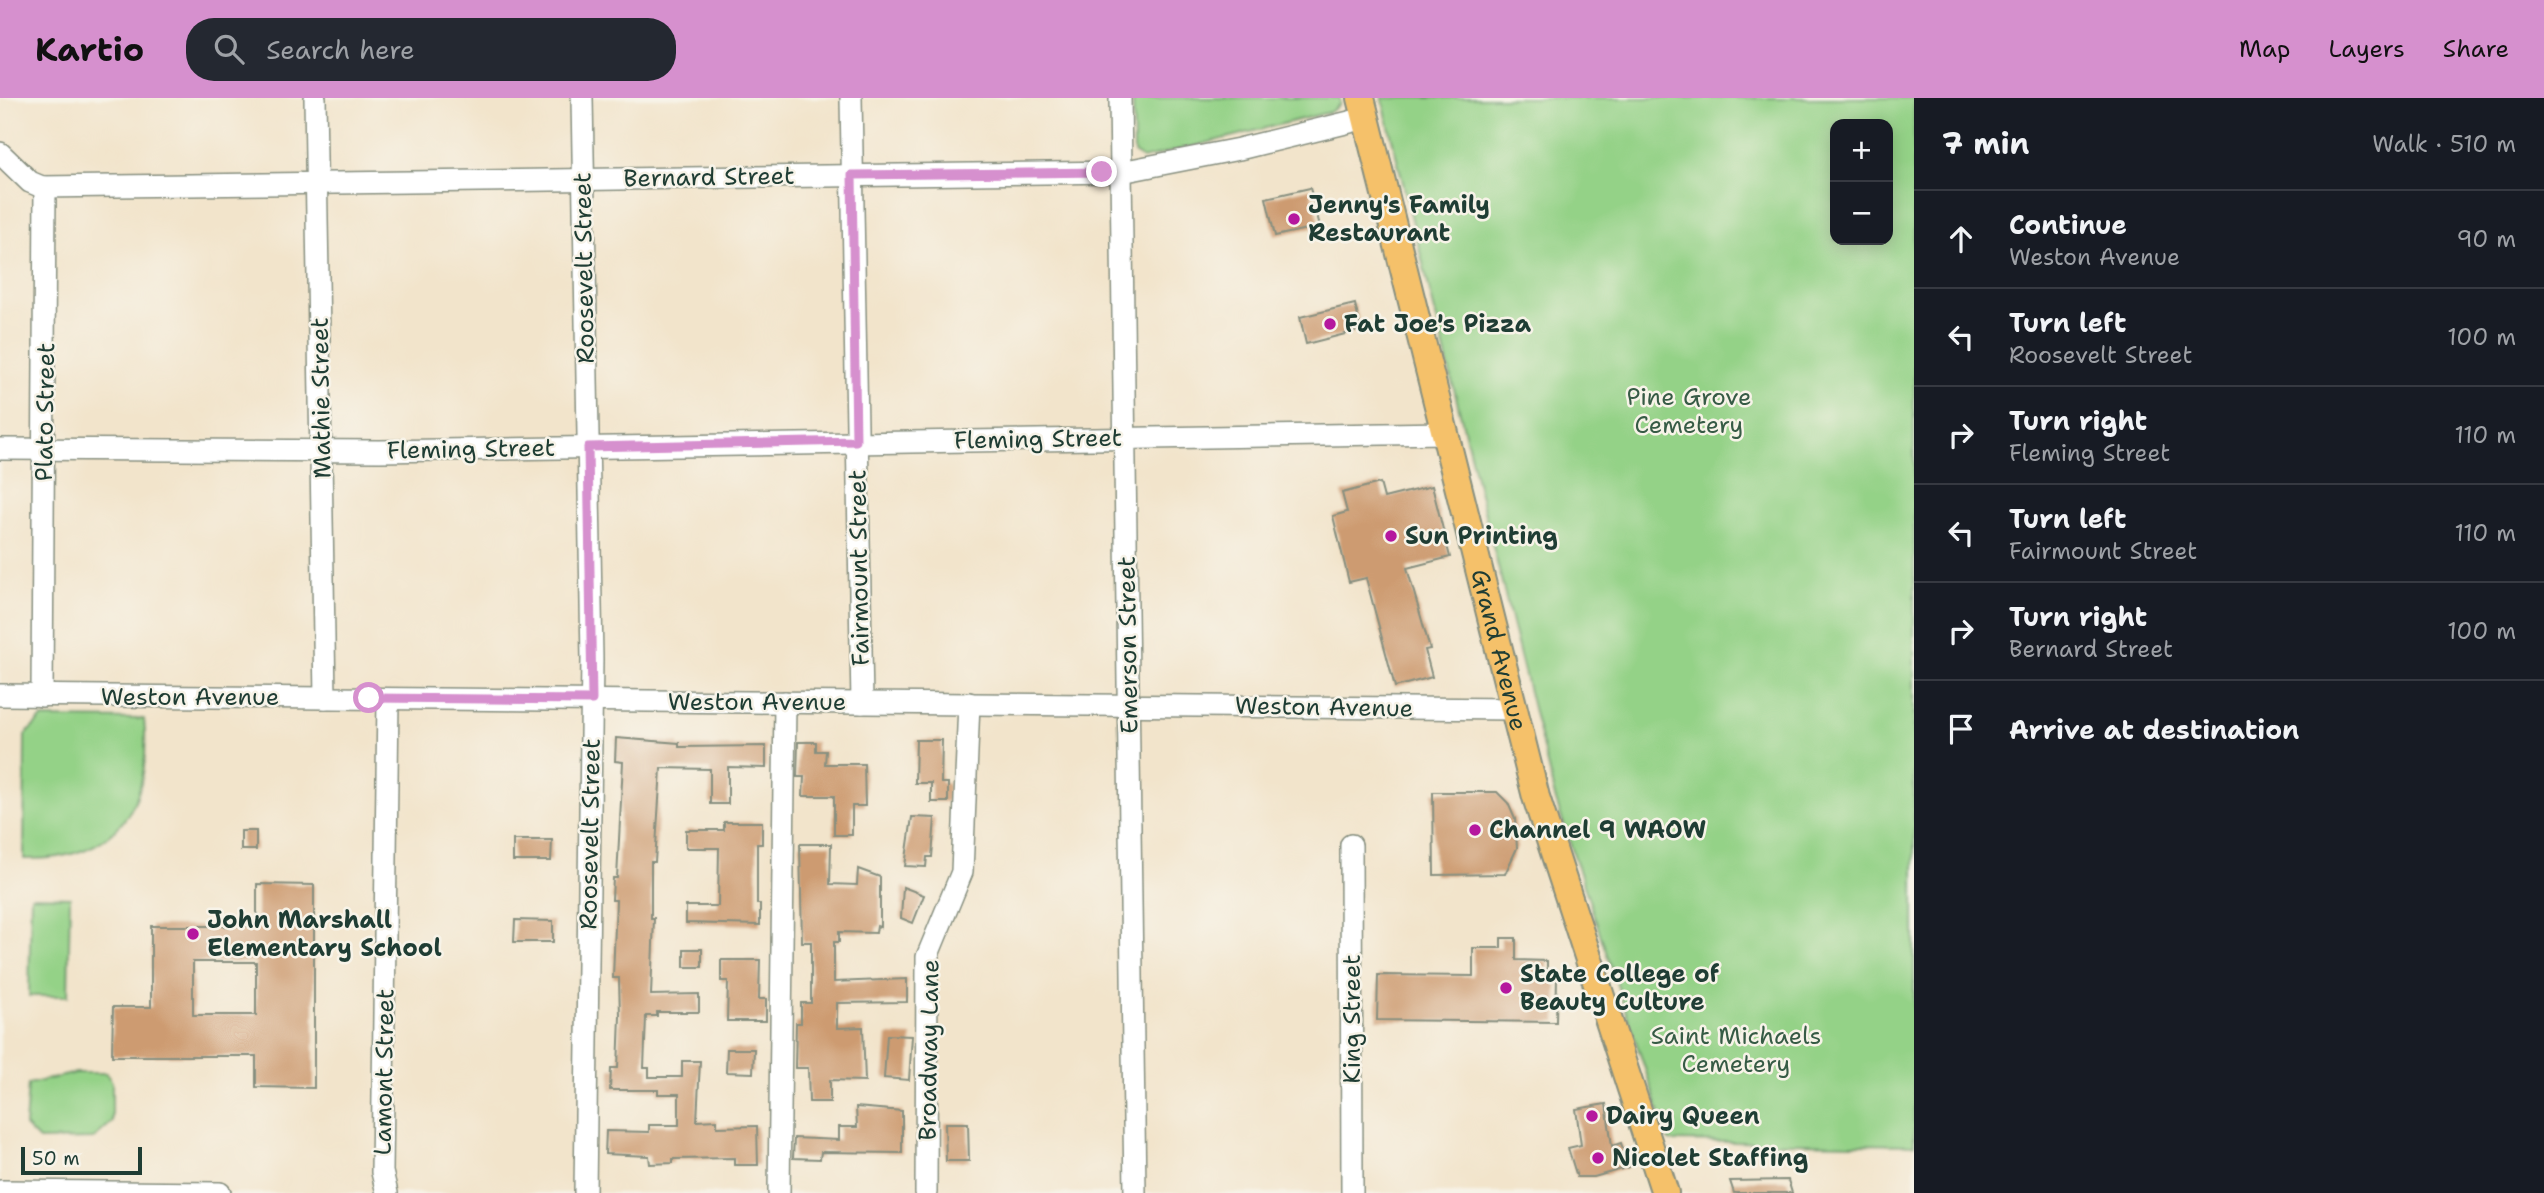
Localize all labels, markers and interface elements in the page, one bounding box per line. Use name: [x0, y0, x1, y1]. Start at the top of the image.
search box: [186, 18, 676, 81]
text: Kartio: [35, 27, 144, 72]
icon: search: [210, 30, 248, 68]
text: Search here: [266, 32, 415, 67]
text: Map: [2239, 33, 2290, 65]
text: Layers: [2328, 33, 2405, 65]
text: Share: [2443, 33, 2509, 65]
map controls: [1830, 119, 1893, 245]
button: +: [1830, 119, 1893, 182]
text: 7 min: [1942, 123, 2029, 164]
text: Walk · 510 m: [2372, 129, 2516, 159]
route end: [1086, 156, 1117, 187]
street label: Bernard Street: [623, 160, 795, 194]
street label: Roosevelt Street: [566, 172, 602, 364]
button: −: [1830, 182, 1893, 245]
place label: Jenny's Family Restaurant: [1308, 189, 1490, 249]
text: Continue: [2009, 207, 2127, 242]
marker: Jenny's Family Restaurant: [1286, 211, 1302, 227]
icon: ahead: [1942, 220, 1980, 258]
text: 90 m: [2456, 224, 2516, 254]
text: Weston Avenue: [2009, 242, 2180, 272]
text: Turn left: [2009, 305, 2126, 340]
place label: Fat Joe's Pizza: [1344, 308, 1532, 340]
marker: Fat Joe's Pizza: [1322, 316, 1338, 332]
street label: Mathie Street: [304, 317, 338, 479]
icon: left: [1942, 318, 1980, 356]
text: 100 m: [2447, 322, 2516, 352]
text: Roosevelt Street: [2009, 340, 2192, 370]
street label: Plato Street: [28, 342, 62, 482]
park label: Pine Grove Cemetery: [1626, 381, 1752, 441]
text: Turn right: [2009, 403, 2147, 438]
icon: right: [1942, 416, 1980, 454]
text: 110 m: [2454, 420, 2516, 450]
street label: Fleming Street: [954, 422, 1122, 456]
street label: Fleming Street: [387, 432, 555, 466]
text: Fleming Street: [2009, 438, 2170, 468]
street label: Fairmount Street: [841, 469, 877, 667]
text: Turn left: [2009, 501, 2126, 536]
icon: left: [1942, 514, 1980, 552]
text: 110 m: [2454, 518, 2516, 548]
place label: Sun Printing: [1405, 520, 1558, 552]
marker: Sun Printing: [1383, 528, 1399, 544]
text: Fairmount Street: [2009, 536, 2197, 566]
street label: Emerson Street: [1110, 556, 1146, 734]
street label: Grand Avenue: [1464, 566, 1535, 734]
text: Turn right: [2009, 599, 2147, 634]
icon: right: [1942, 612, 1980, 650]
text: 100 m: [2447, 616, 2516, 646]
text: Bernard Street: [2009, 634, 2173, 664]
street label: Weston Avenue: [101, 681, 279, 713]
route start: [353, 682, 384, 713]
street label: Weston Avenue: [668, 686, 846, 718]
street label: Weston Avenue: [1234, 689, 1414, 725]
icon: arrive: [1942, 710, 1980, 748]
text: Arrive at destination: [2009, 712, 2299, 747]
street label: Roosevelt Street: [572, 738, 608, 930]
place label: Channel 9 WAOW: [1489, 814, 1706, 846]
marker: Channel 9 WAOW: [1467, 822, 1483, 838]
place label: John Marshall Elementary School: [207, 904, 442, 964]
marker: John Marshall Elementary School: [185, 926, 201, 942]
street label: King Street: [1336, 954, 1368, 1084]
place label: State College of Beauty Culture: [1520, 958, 1720, 1018]
street label: Broadway Lane: [911, 959, 947, 1141]
marker: State College of Beauty Culture: [1498, 980, 1514, 996]
street label: Lamont Street: [367, 988, 401, 1156]
park label: Saint Michaels Cemetery: [1651, 1020, 1821, 1080]
place label: Dairy Queen: [1606, 1100, 1760, 1132]
marker: Dairy Queen: [1584, 1108, 1600, 1124]
place label: Nicolet Staffing: [1612, 1142, 1808, 1174]
scale bar: [21, 1144, 142, 1176]
text: 50 m: [32, 1146, 80, 1171]
marker: Nicolet Staffing: [1590, 1150, 1606, 1166]

